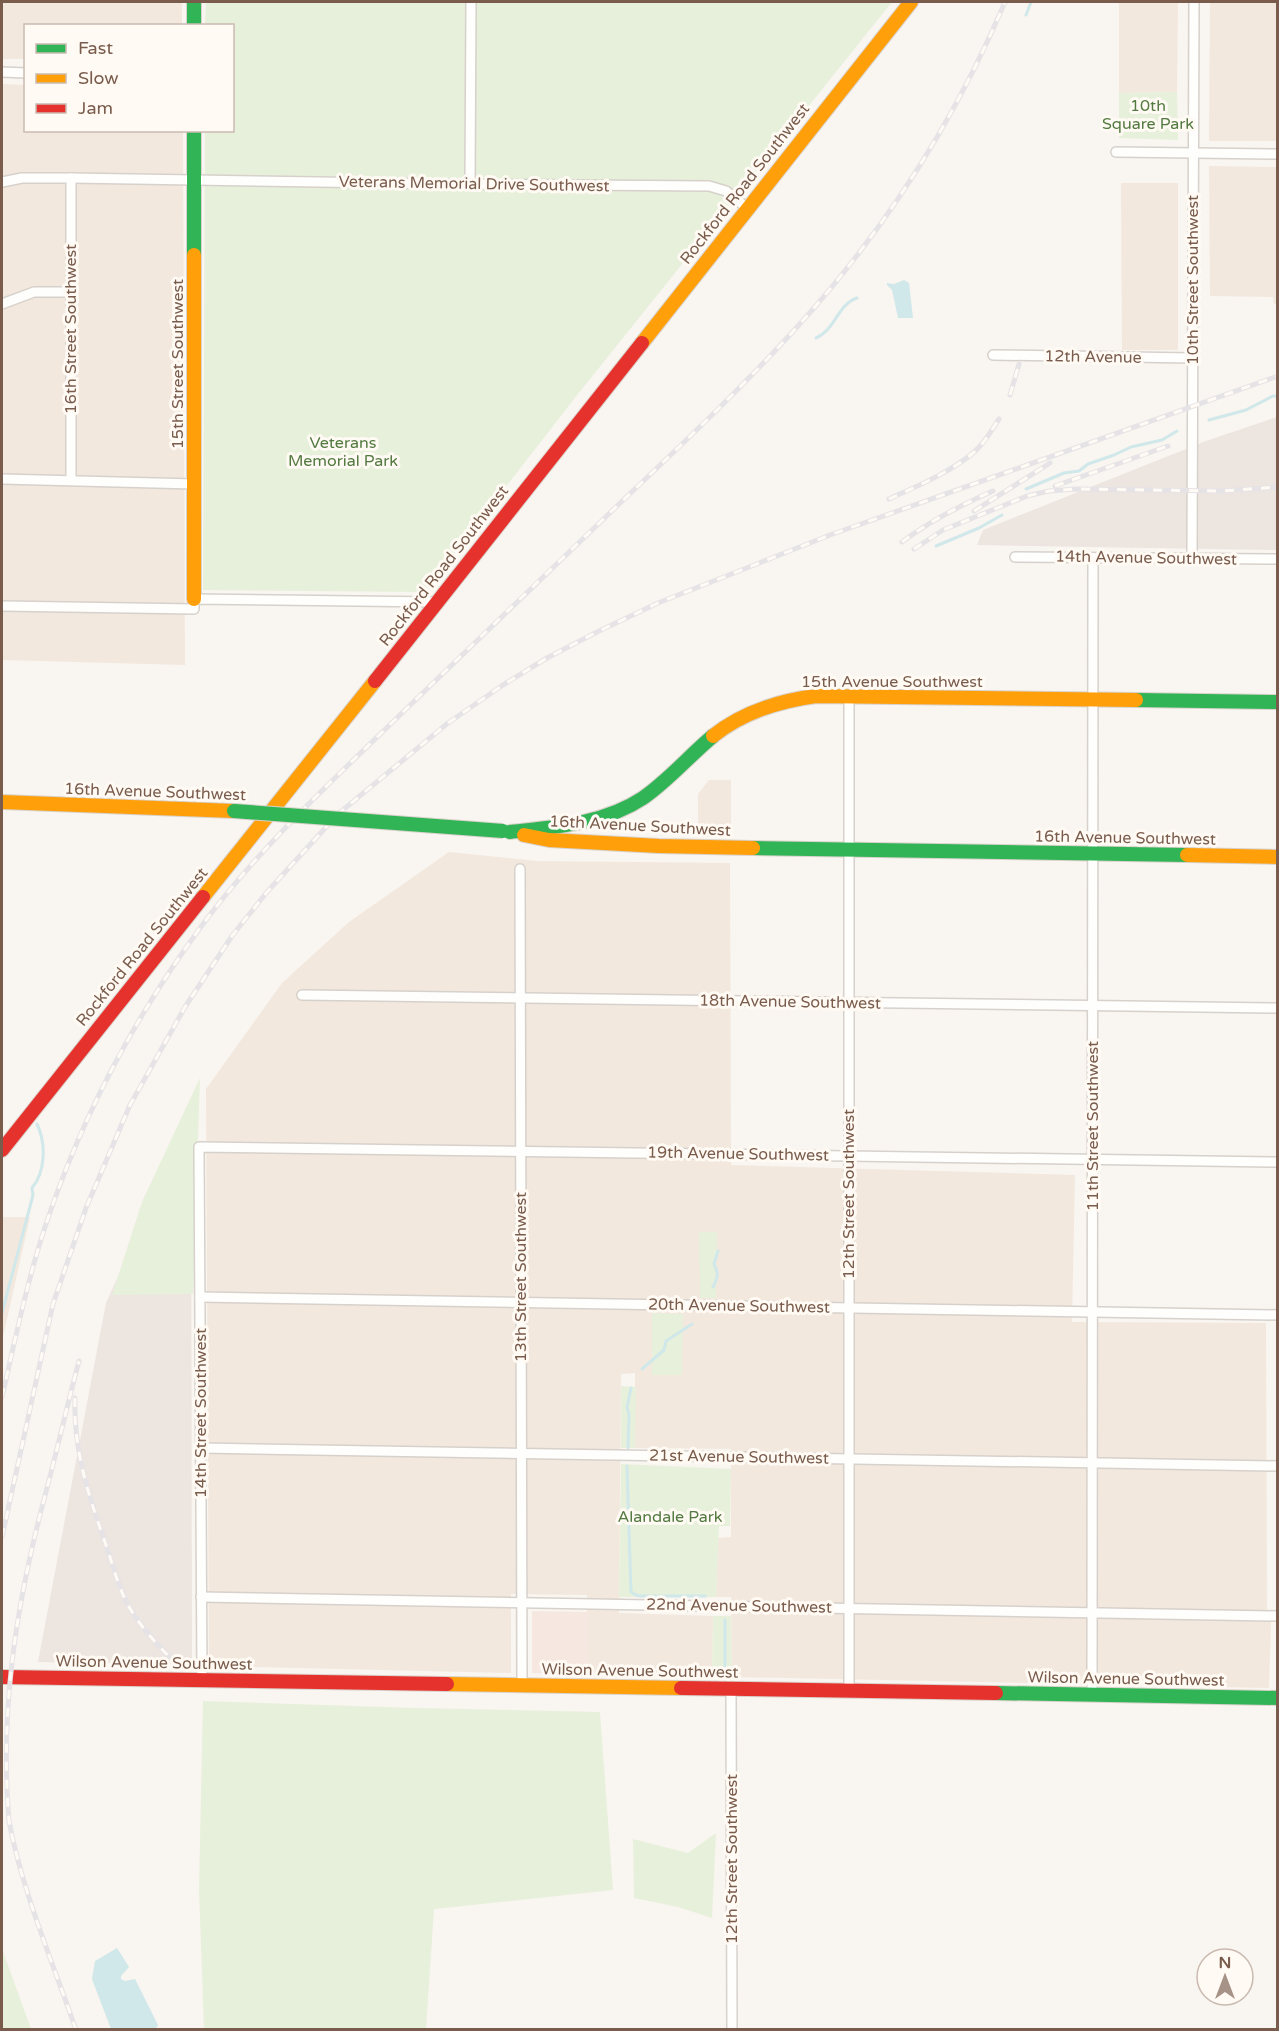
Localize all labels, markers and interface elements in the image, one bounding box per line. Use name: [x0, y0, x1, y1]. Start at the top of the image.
legend: [24, 24, 234, 132]
text: Fast: [78, 37, 113, 59]
text: Slow: [78, 67, 119, 89]
park label: 10th Square Park: [1102, 96, 1194, 134]
text: Jam: [78, 97, 113, 119]
street label: Rockford Road Southwest: [676, 100, 814, 268]
street label: Veterans Memorial Drive Southwest: [338, 172, 610, 196]
street label: 10th Street Southwest: [1183, 195, 1203, 365]
street label: 16th Street Southwest: [61, 244, 81, 414]
street label: 15th Street Southwest: [168, 279, 188, 449]
street label: 12th Avenue: [1044, 346, 1142, 368]
park label: Veterans Memorial Park: [288, 433, 398, 471]
street label: Rockford Road Southwest: [375, 482, 513, 650]
street label: 14th Avenue Southwest: [1055, 546, 1237, 570]
street label: 15th Avenue Southwest: [801, 672, 983, 692]
street label: 16th Avenue Southwest: [64, 779, 246, 805]
street label: 16th Avenue Southwest: [549, 811, 731, 841]
street label: 16th Avenue Southwest: [1034, 826, 1216, 850]
street label: Rockford Road Southwest: [72, 864, 212, 1030]
street label: 18th Avenue Southwest: [699, 990, 881, 1014]
street label: 11th Street Southwest: [1083, 1041, 1103, 1211]
street label: 12th Street Southwest: [839, 1109, 859, 1279]
street label: 19th Avenue Southwest: [647, 1142, 829, 1166]
street label: 13th Street Southwest: [511, 1192, 531, 1362]
street label: 20th Avenue Southwest: [648, 1294, 830, 1318]
street label: 14th Street Southwest: [191, 1328, 211, 1498]
street label: 21st Avenue Southwest: [649, 1445, 829, 1469]
park label: Alandale Park: [617, 1507, 723, 1527]
street label: 22nd Avenue Southwest: [646, 1594, 832, 1618]
street label: Wilson Avenue Southwest: [55, 1651, 253, 1675]
street label: Wilson Avenue Southwest: [541, 1659, 739, 1683]
street label: Wilson Avenue Southwest: [1027, 1667, 1225, 1691]
street label: 12th Street Southwest: [722, 1774, 742, 1944]
north arrow: [1195, 1947, 1255, 2007]
text: N: [1219, 1953, 1231, 1973]

